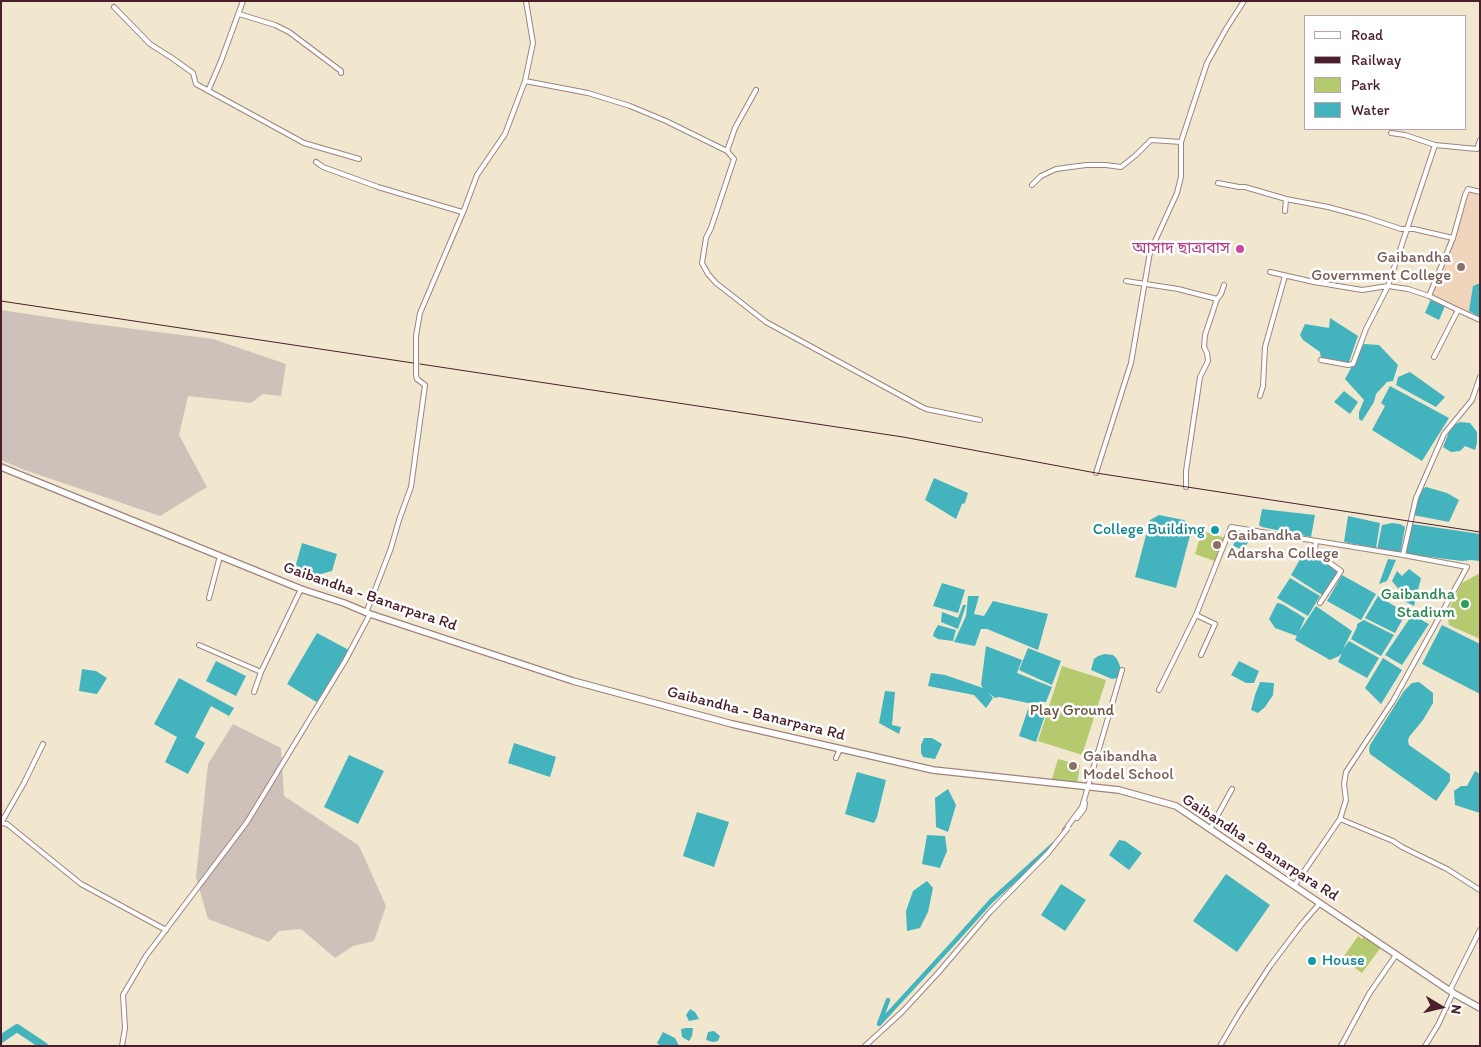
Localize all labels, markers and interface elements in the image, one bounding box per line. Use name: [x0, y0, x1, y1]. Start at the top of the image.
legend: [1304, 15, 1466, 130]
text: Road: [1351, 26, 1383, 44]
text: Railway: [1351, 51, 1401, 69]
text: Park: [1351, 76, 1381, 94]
text: Water: [1351, 101, 1389, 119]
place label: আসাদ ছাত্রাবাস: [1132, 239, 1230, 259]
marker: আসাদ ছাত্রাবাস: [1234, 243, 1246, 255]
place label: Gaibandha Government College: [1311, 248, 1451, 286]
marker: Gaibandha Government College: [1455, 261, 1467, 273]
place label: College Building: [1093, 520, 1205, 540]
marker: College Building: [1209, 524, 1221, 536]
place label: Gaibandha Adarsha College: [1227, 526, 1339, 564]
marker: Gaibandha Adarsha College: [1211, 539, 1223, 551]
street label: Gaibandha - Banarpara Rd: [280, 558, 460, 636]
place label: Gaibandha Stadium: [1381, 585, 1455, 623]
marker: Gaibandha Stadium: [1459, 598, 1471, 610]
street label: Gaibandha - Banarpara Rd: [665, 683, 847, 745]
park label: Play Ground: [1030, 701, 1114, 721]
place label: Gaibandha Model School: [1083, 747, 1174, 785]
marker: Gaibandha Model School: [1067, 760, 1079, 772]
street label: Gaibandha - Banarpara Rd: [1178, 790, 1342, 906]
place label: House: [1322, 951, 1365, 971]
marker: House: [1306, 955, 1318, 967]
north arrow: [1416, 982, 1466, 1032]
text: N: [1447, 1003, 1465, 1015]

